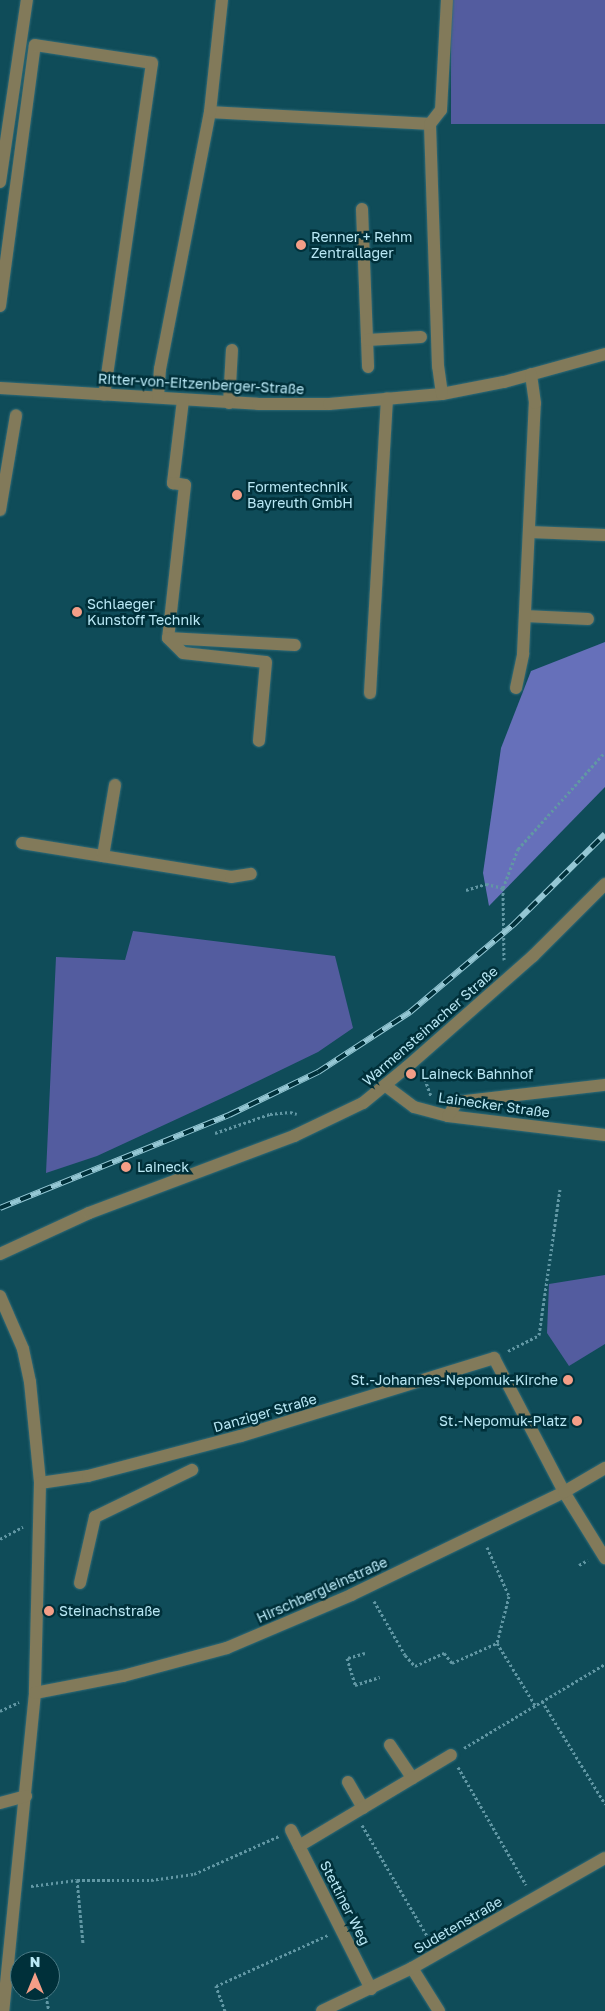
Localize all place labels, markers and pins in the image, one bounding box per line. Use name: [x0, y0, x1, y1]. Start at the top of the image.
place label: Renner + Rehm Zentrallager: [311, 229, 412, 262]
marker: Renner + Rehm Zentrallager: [295, 239, 307, 251]
place label: Formentechnik Bayreuth GmbH: [247, 479, 353, 512]
marker: Formentechnik Bayreuth GmbH: [231, 489, 243, 501]
place label: Schlaeger Kunstoff Technik: [87, 596, 201, 628]
marker: Schlaeger Kunstoff Technik: [71, 606, 83, 618]
place label: Laineck Bahnhof: [421, 1066, 533, 1082]
marker: Laineck Bahnhof: [405, 1068, 417, 1080]
place label: Laineck: [137, 1159, 189, 1175]
marker: Laineck: [119, 1160, 133, 1174]
place label: St.-Johannes-Nepomuk-Kirche: [351, 1372, 558, 1388]
marker: St.-Johannes-Nepomuk-Kirche: [562, 1374, 574, 1386]
place label: St.-Nepomuk-Platz: [439, 1413, 567, 1429]
marker: St.-Nepomuk-Platz: [571, 1415, 583, 1427]
place label: Steinachstraße: [59, 1603, 160, 1619]
marker: Steinachstraße: [43, 1605, 55, 1617]

